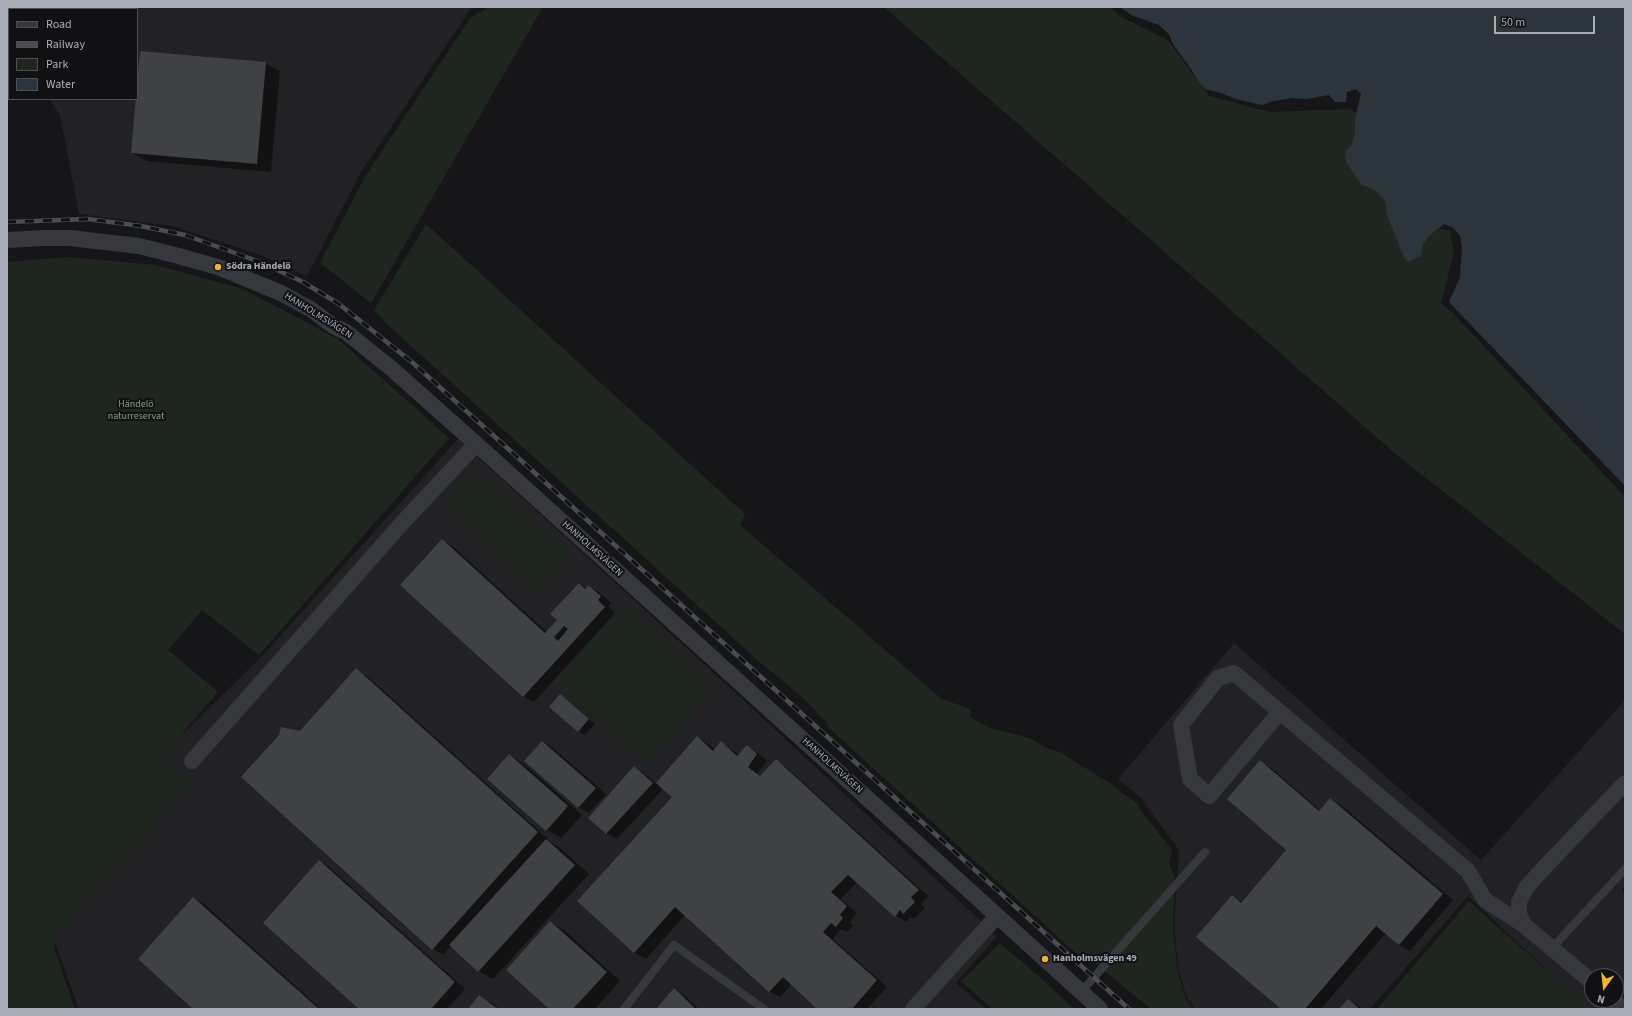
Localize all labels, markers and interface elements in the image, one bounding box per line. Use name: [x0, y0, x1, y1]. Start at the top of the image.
legend: [8, 8, 138, 100]
scale bar: [1496, 8, 1597, 34]
text: 50 m: [1501, 14, 1525, 31]
text: Road: [46, 16, 72, 33]
text: Railway: [46, 36, 85, 53]
text: Park: [46, 56, 68, 73]
text: Water: [46, 76, 75, 93]
place label: Södra Händelö: [226, 261, 291, 273]
marker: Södra Händelö: [213, 262, 223, 272]
street label: HANHOLMSVÄGEN: [282, 290, 354, 342]
park label: Händelö naturreservat: [108, 399, 164, 422]
street label: HANHOLMSVÄGEN: [559, 519, 625, 579]
street label: HANHOLMSVÄGEN: [799, 736, 865, 796]
place label: Hanholmsvägen 49: [1053, 953, 1137, 965]
marker: Hanholmsvägen 49: [1040, 954, 1050, 964]
north arrow: [1584, 968, 1624, 1008]
text: N: [1596, 991, 1607, 1007]

